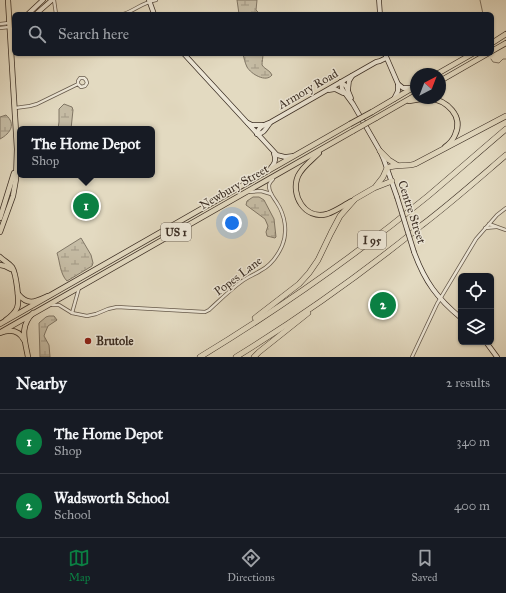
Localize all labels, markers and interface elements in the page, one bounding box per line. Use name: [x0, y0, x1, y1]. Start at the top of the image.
search box: [12, 12, 494, 56]
icon: search: [26, 23, 48, 45]
text: Search here: [58, 25, 129, 43]
street label: Armory Road: [275, 66, 341, 112]
north arrow: [410, 68, 446, 104]
popup: [17, 126, 155, 178]
text: The Home Depot: [31, 135, 141, 153]
text: Shop: [31, 153, 59, 169]
street label: Newbury Street: [197, 161, 272, 212]
street label: Centre Street: [395, 179, 429, 246]
pin: 1: [73, 191, 99, 221]
your location: [222, 213, 242, 233]
road number: US 1: [161, 223, 191, 241]
road number: I 95: [358, 231, 386, 249]
street label: Popes Lane: [211, 254, 265, 298]
map controls: [458, 273, 494, 345]
button: locate: [458, 273, 494, 309]
pin: 2: [370, 290, 396, 320]
button: layers: [458, 309, 494, 345]
place label: Brutole: [96, 334, 133, 348]
marker: Brutole: [83, 336, 93, 346]
text: Nearby: [16, 373, 67, 394]
text: 2 results: [446, 375, 490, 391]
text: The Home Depot: [54, 425, 163, 443]
text: 1: [26, 434, 32, 450]
text: 340 m: [456, 434, 490, 450]
text: Shop: [54, 443, 82, 459]
text: Wadsworth School: [54, 489, 169, 507]
text: 2: [26, 498, 32, 514]
text: 400 m: [454, 498, 490, 514]
text: School: [54, 507, 91, 523]
tab: Map: [68, 547, 90, 584]
tab: Directions: [227, 547, 275, 584]
tab: Saved: [411, 547, 438, 584]

